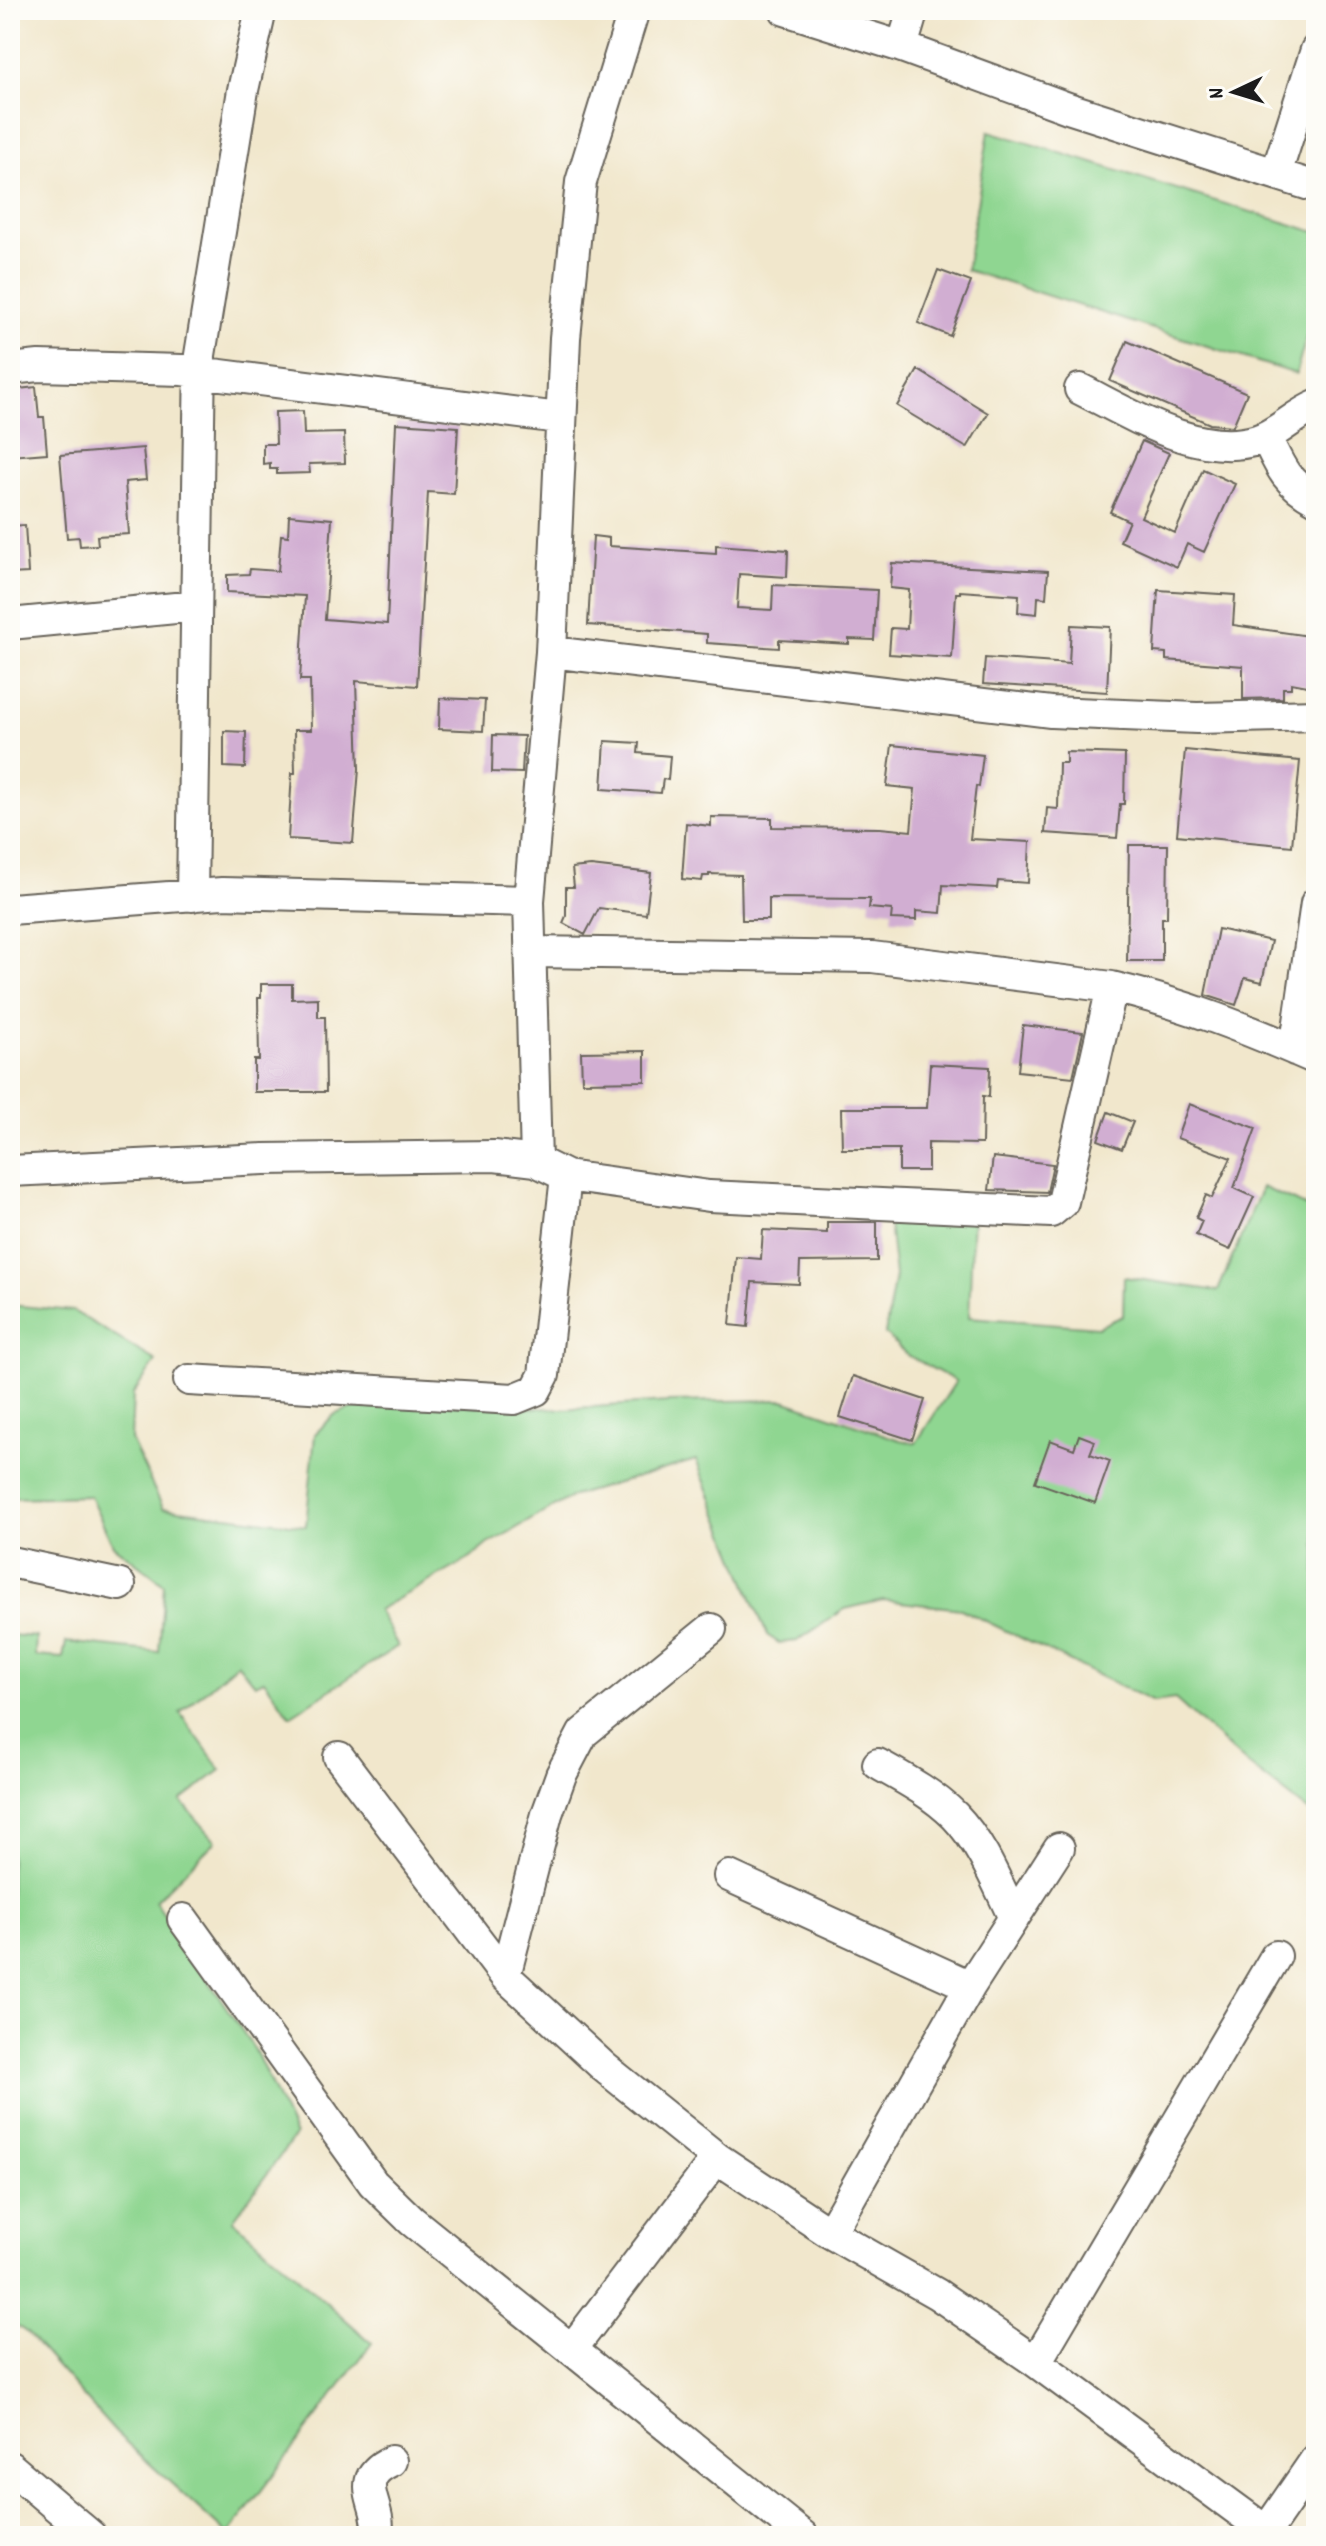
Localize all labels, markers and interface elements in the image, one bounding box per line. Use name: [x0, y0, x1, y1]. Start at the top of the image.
north arrow: [1194, 52, 1274, 132]
text: N: [1202, 87, 1233, 100]

